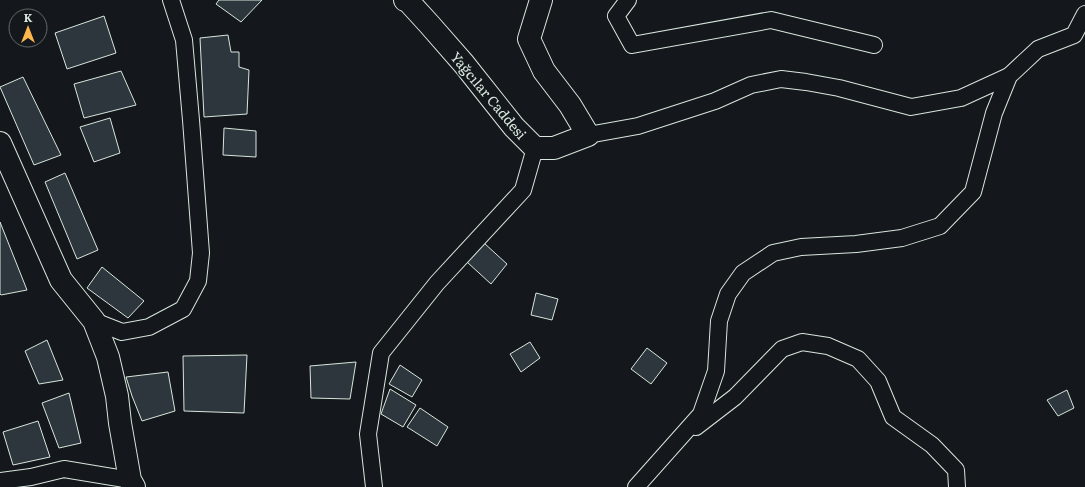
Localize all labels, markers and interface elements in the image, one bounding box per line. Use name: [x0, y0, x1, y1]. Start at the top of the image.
north arrow: [8, 8, 48, 48]
text: K: [24, 9, 33, 25]
street label: Yağcılar Caddesi: [446, 47, 532, 143]

